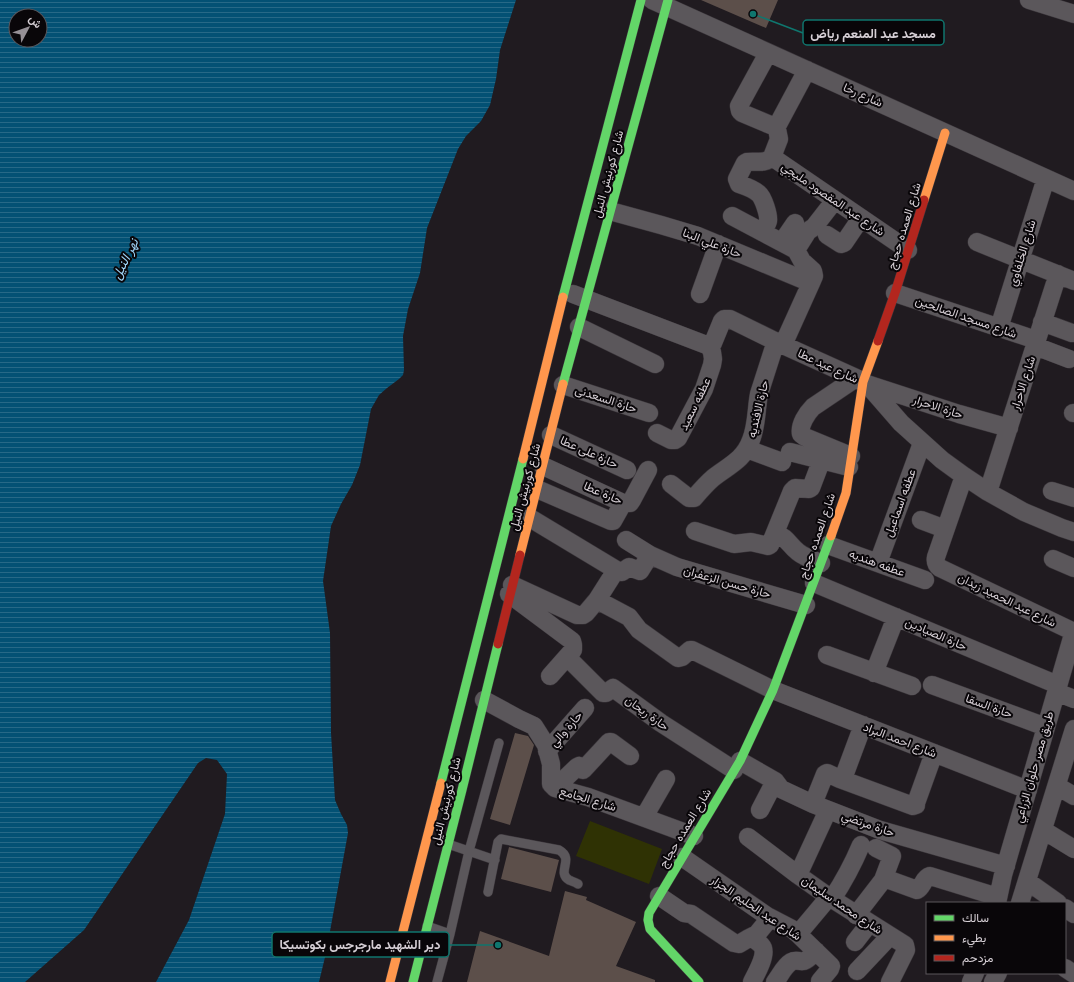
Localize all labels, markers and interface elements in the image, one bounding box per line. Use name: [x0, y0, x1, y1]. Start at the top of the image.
north arrow: [8, 8, 48, 48]
text: ش: [26, 13, 44, 31]
callout: مسجد عبد المنعم رياض: [803, 20, 944, 45]
text: مسجد عبد المنعم رياض: [810, 26, 936, 42]
street label: شارع رخا: [840, 80, 885, 112]
street label: شارع كورنيش النيل: [590, 129, 628, 220]
street label: شارع عبد المقصود مليجي: [777, 159, 887, 241]
street label: شارع العمده حجاج: [884, 181, 926, 272]
street label: شارع الخلفاوي: [1005, 218, 1042, 289]
street label: حارة علي البنا: [680, 225, 743, 263]
water label: نهر النيل: [109, 235, 143, 282]
street label: شارع مسجد الصالحين: [913, 293, 1019, 343]
street label: شارع عيد عطا: [795, 346, 860, 388]
street label: شارع الاحرار: [1007, 354, 1040, 413]
street label: عطفه سعيد: [676, 375, 714, 433]
street label: حارة الافنديه: [745, 379, 772, 439]
street label: حارة السعدنى: [573, 382, 639, 416]
street label: حارة الاحرار: [910, 392, 965, 423]
street label: حارة على عطا: [558, 433, 620, 472]
street label: شارع كورنيش النيل: [507, 442, 545, 533]
street label: عطفه اسماعيل: [881, 467, 920, 539]
street label: حارة عطا: [581, 479, 624, 508]
street label: شارع العمده حجاج: [796, 491, 840, 581]
street label: عطفه هنديه: [847, 546, 907, 580]
street label: حارة حسن الزعفران: [682, 563, 772, 602]
street label: شارع عبد الحميد زيدان: [955, 570, 1058, 632]
street label: حارة الصيادين: [903, 615, 969, 654]
street label: حارة السقا: [963, 691, 1014, 722]
street label: حارة ريحان: [622, 693, 672, 734]
street label: حارة والي: [547, 708, 587, 752]
street label: طريق مصر حلوان الزراعي: [1011, 710, 1060, 825]
street label: شارع احمد البراد: [861, 720, 939, 762]
street label: شارع كورنيش النيل: [428, 756, 466, 847]
street label: شارع الجامع: [557, 784, 618, 816]
street label: شارع العمده حجاج: [656, 786, 716, 871]
street label: حارة مرتضي: [839, 808, 896, 842]
street label: شارع عبد الحليم الجزار: [706, 872, 804, 945]
street label: شارع محمد سليمان: [798, 873, 885, 939]
legend: [926, 902, 1066, 974]
text: سالك: [962, 911, 989, 925]
text: بطيء: [962, 931, 986, 948]
callout: دير الشهيد مارجرجس بكوتسيكا: [272, 932, 449, 957]
text: دير الشهيد مارجرجس بكوتسيكا: [280, 937, 440, 953]
text: مزدحم: [962, 951, 993, 966]

